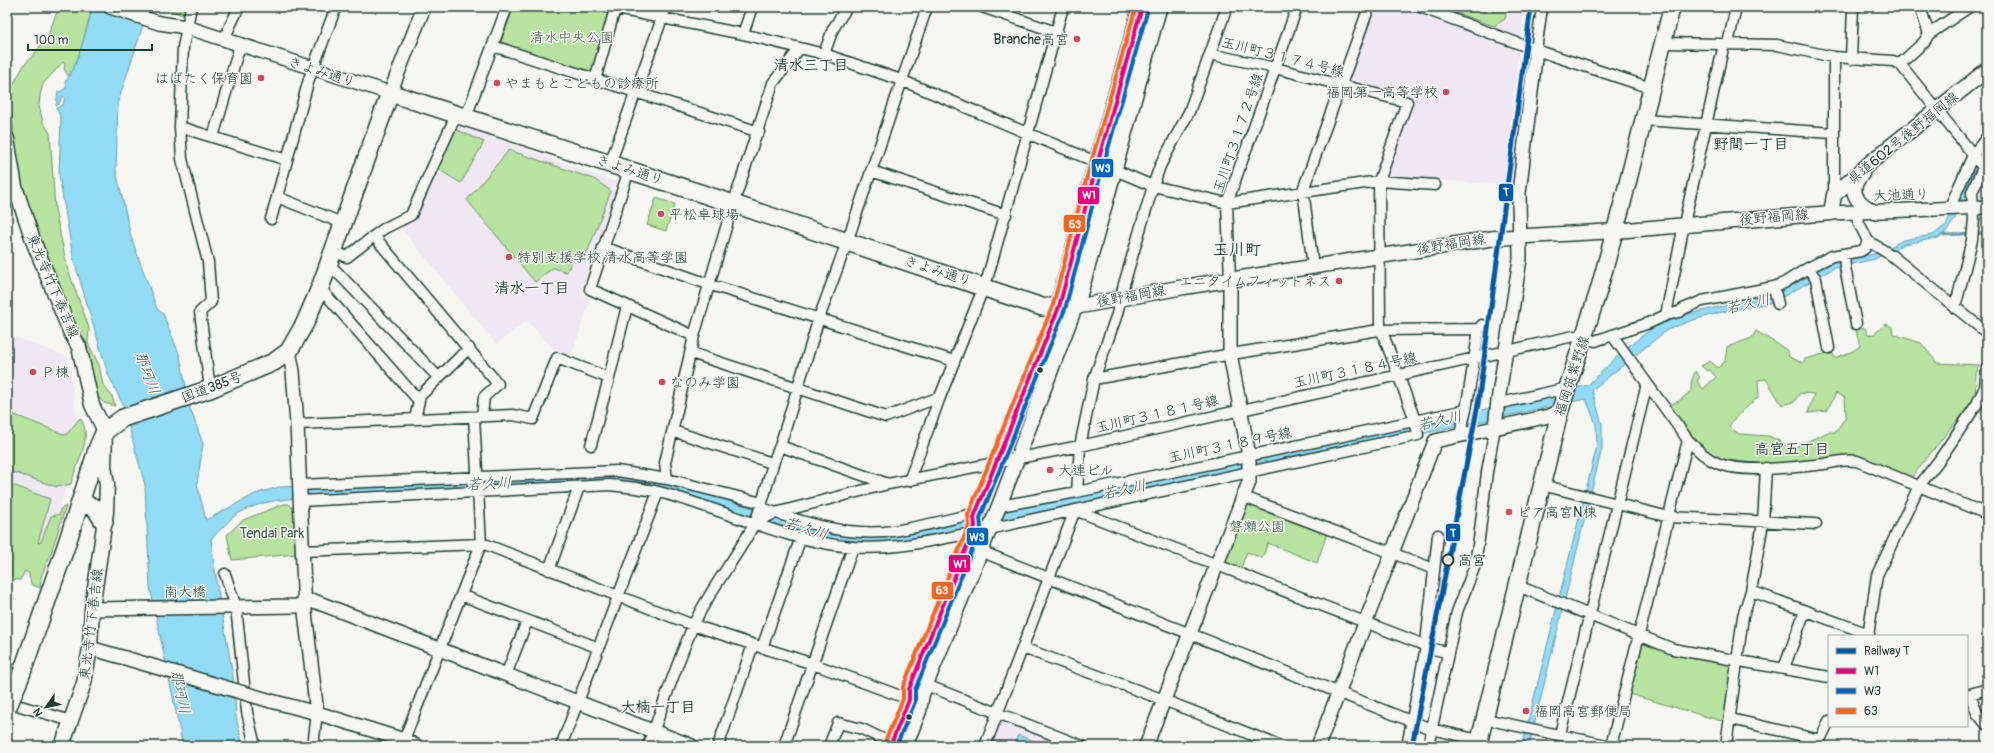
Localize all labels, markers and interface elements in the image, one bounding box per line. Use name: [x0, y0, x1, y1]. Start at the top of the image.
scale bar: [28, 26, 152, 52]
park label: 清水中央公園: [530, 29, 614, 46]
place label: Branche高宮: [993, 31, 1069, 48]
text: 100 m: [34, 33, 69, 48]
marker: Branche高宮: [1072, 34, 1082, 44]
street label: 玉川町３１７４号線: [1220, 34, 1346, 80]
street label: きよみ通り: [286, 53, 358, 91]
district label: 清水三丁目: [773, 56, 849, 75]
place label: はばたく保育園: [155, 70, 253, 87]
street label: 玉川町３１７２号線: [1209, 71, 1267, 195]
marker: はばたく保育園: [256, 73, 266, 83]
place label: やまもとこどもの診療所: [505, 75, 659, 92]
marker: やまもとこどもの診療所: [492, 78, 502, 88]
place label: 福岡第一高等学校: [1326, 84, 1438, 101]
marker: 福岡第一高等学校: [1441, 87, 1451, 97]
street label: 県道602号後野福岡線: [1844, 88, 1962, 188]
district label: 野間一丁目: [1713, 135, 1789, 154]
street label: きよみ通り: [594, 151, 666, 189]
line badge: W3: [1091, 158, 1114, 178]
text: W3: [1095, 162, 1111, 175]
line badge: T: [1498, 183, 1514, 202]
line badge: W1: [1077, 186, 1100, 205]
text: T: [1502, 186, 1510, 199]
street label: 大池通り: [1873, 186, 1929, 204]
text: W1: [1082, 189, 1096, 202]
street label: 後野福岡線: [1738, 205, 1810, 229]
place label: 平松卓球場: [669, 206, 739, 223]
marker: 平松卓球場: [656, 209, 666, 219]
line badge: 63: [1063, 214, 1086, 233]
text: 63: [1069, 218, 1081, 231]
street label: 後野福岡線: [1415, 230, 1487, 258]
street label: 東光寺竹下春吉線: [23, 231, 83, 341]
district label: 玉川町: [1213, 240, 1261, 260]
place label: 特別支援学校 清水高等学園: [517, 249, 688, 266]
marker: 特別支援学校 清水高等学園: [504, 252, 514, 262]
street label: きよみ通り: [902, 252, 974, 290]
place label: エニタイムフィットネス: [1179, 273, 1331, 290]
marker: エニタイムフィットネス: [1334, 276, 1344, 286]
district label: 清水一丁目: [494, 279, 570, 298]
street label: 後野福岡線: [1095, 282, 1167, 310]
water label: 若久川: [1724, 290, 1772, 318]
street label: 福岡筑紫野線: [1551, 333, 1593, 419]
water label: 那珂川: [130, 349, 164, 397]
street label: 玉川町３１８４号線: [1292, 349, 1418, 391]
place label: Ｐ棟: [41, 364, 70, 381]
unlabelled marker: [1035, 365, 1045, 375]
marker: Ｐ棟: [28, 367, 38, 377]
street label: 国道385号: [179, 368, 245, 406]
place label: なのみ学園: [670, 374, 740, 391]
marker: なのみ学園: [657, 377, 667, 387]
street label: 玉川町３１８１号線: [1094, 392, 1220, 436]
water label: 若久川: [1416, 407, 1464, 435]
street label: 玉川町３１８９号線: [1167, 424, 1293, 466]
district label: 高宮五丁目: [1754, 440, 1830, 459]
place label: 大連ビル: [1058, 462, 1114, 479]
marker: 大連ビル: [1045, 465, 1055, 475]
water label: 若久川: [466, 473, 512, 495]
water label: 若久川: [1100, 476, 1148, 504]
place label: ピア高宮N棟: [1517, 504, 1597, 521]
marker: ピア高宮N棟: [1504, 507, 1514, 517]
water label: 若久川: [782, 514, 830, 544]
park label: 磐瀬公園: [1229, 518, 1285, 535]
line badge: T: [1445, 523, 1461, 542]
park label: Tendai Park: [240, 525, 305, 542]
line badge: W3: [966, 527, 989, 546]
text: T: [1449, 527, 1457, 540]
text: W3: [969, 531, 985, 544]
place label: 高宮: [1458, 552, 1486, 569]
marker: 高宮: [1441, 553, 1455, 567]
line badge: W1: [948, 554, 971, 573]
text: W1: [953, 558, 967, 571]
street label: 東光寺竹下春吉線: [76, 567, 106, 681]
line badge: 63: [931, 581, 954, 600]
street label: 南大橋: [164, 583, 206, 601]
text: 63: [936, 584, 948, 597]
legend: [1828, 635, 1968, 727]
text: Railway T: [1864, 644, 1910, 659]
text: W1: [1864, 664, 1879, 679]
water label: 那珂川: [166, 668, 194, 716]
text: W3: [1864, 684, 1881, 699]
north arrow: [26, 687, 66, 727]
district label: 大楠一丁目: [620, 698, 696, 717]
place label: 福岡高宮郵便局: [1534, 703, 1632, 720]
text: 63: [1864, 704, 1878, 719]
text: N: [30, 705, 46, 719]
marker: 福岡高宮郵便局: [1521, 706, 1531, 716]
unlabelled marker: [904, 712, 914, 722]

